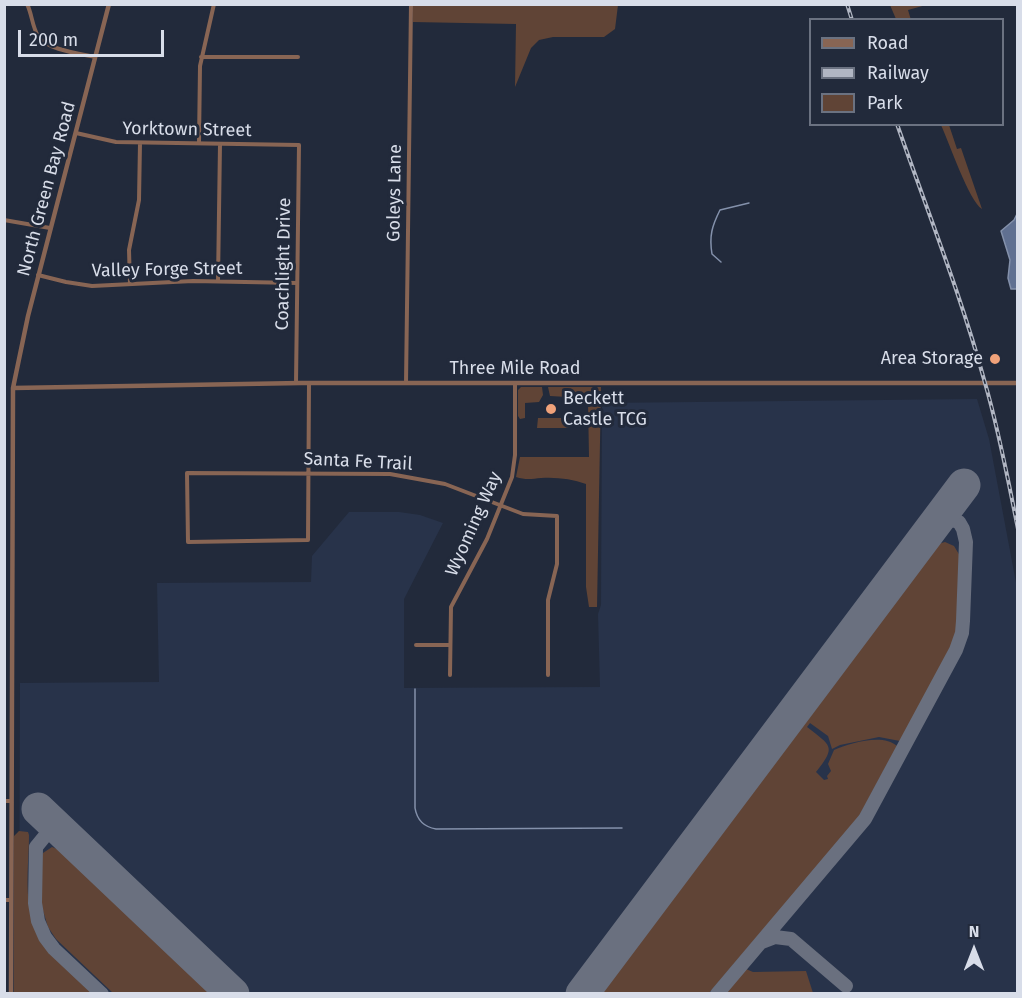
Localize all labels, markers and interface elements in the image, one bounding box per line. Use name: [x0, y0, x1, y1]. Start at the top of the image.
scale bar: [21, 18, 166, 56]
legend: [809, 18, 1004, 126]
text: 200 m: [29, 29, 78, 51]
text: Road: [867, 32, 909, 54]
text: Railway: [867, 62, 929, 84]
text: Park: [867, 92, 902, 114]
street label: North Green Bay Road: [13, 99, 81, 279]
street label: Yorktown Street: [122, 118, 252, 142]
street label: Goleys Lane: [383, 144, 407, 242]
street label: Coachlight Drive: [272, 197, 296, 331]
street label: Valley Forge Street: [92, 258, 242, 282]
place label: Area Storage: [881, 348, 983, 370]
marker: Area Storage: [988, 352, 1002, 366]
street label: Three Mile Road: [449, 358, 581, 380]
place label: Beckett Castle TCG: [563, 388, 647, 430]
marker: Beckett Castle TCG: [544, 402, 558, 416]
street label: Santa Fe Trail: [303, 448, 413, 476]
street label: Wyoming Way: [441, 468, 507, 580]
north arrow: [944, 920, 1004, 980]
text: N: [969, 922, 979, 941]

